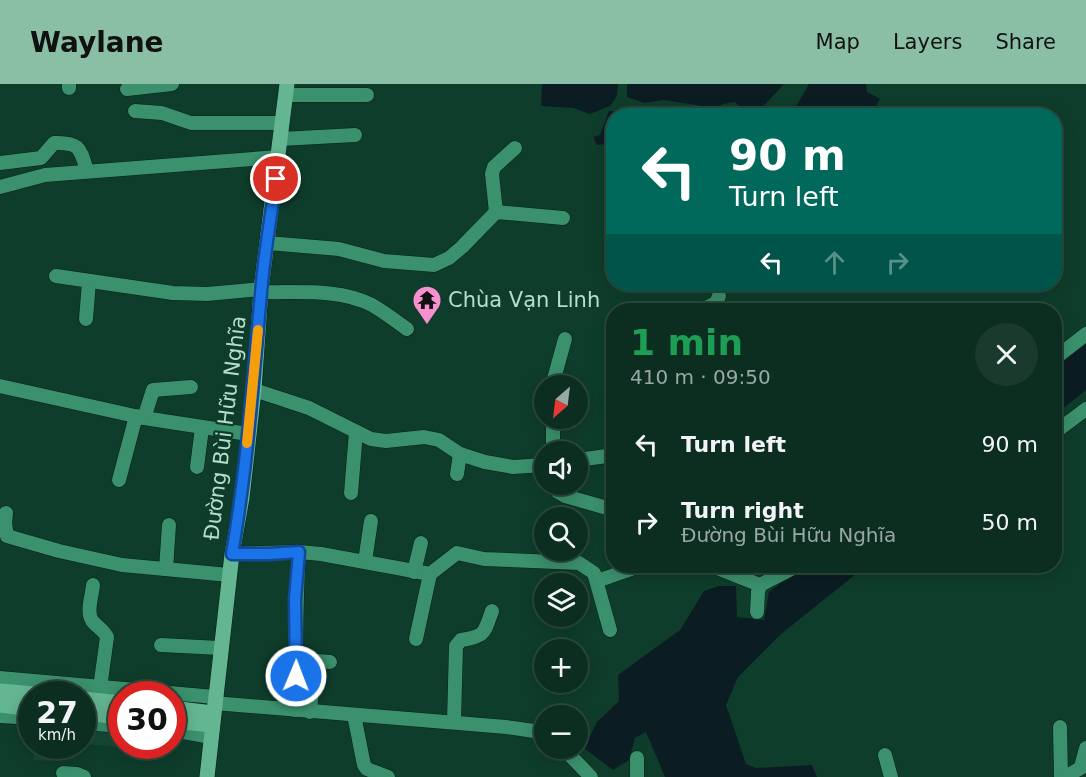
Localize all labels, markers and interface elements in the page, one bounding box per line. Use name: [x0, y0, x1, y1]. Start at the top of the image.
text: Waylane: [30, 26, 164, 59]
text: Map: [816, 30, 860, 54]
text: Layers: [893, 30, 962, 54]
text: Share: [995, 30, 1056, 54]
text: 90 m: [729, 131, 846, 180]
icon: left: [630, 132, 708, 210]
pin: [250, 153, 301, 204]
icon: arrive: [259, 162, 292, 195]
text: Turn left: [729, 181, 839, 212]
icon: left: [755, 246, 788, 279]
icon: ahead: [818, 246, 851, 279]
icon: right: [881, 246, 914, 279]
temple icon: Chùa Vạn Linh: [411, 284, 443, 326]
place label: Chùa Vạn Linh: [448, 288, 600, 312]
street label: Đường Bùi Hữu Nghĩa: [199, 314, 251, 542]
text: 1 min: [630, 322, 743, 363]
button: close: [975, 323, 1038, 386]
text: 410 m · 09:50: [630, 365, 771, 389]
north arrow: [534, 375, 588, 429]
map controls: [534, 375, 588, 759]
icon: left: [630, 428, 663, 461]
text: Turn left: [681, 432, 786, 457]
text: 90 m: [982, 432, 1038, 457]
button: sound: [534, 441, 588, 495]
text: Turn right: [681, 498, 804, 523]
icon: right: [630, 506, 663, 539]
button: search: [534, 507, 588, 561]
text: 50 m: [982, 510, 1038, 535]
text: Đường Bùi Hữu Nghĩa: [681, 523, 896, 547]
button: layers: [534, 573, 588, 627]
button: +: [534, 639, 588, 693]
position arrow: [264, 644, 328, 708]
speed limit sign: 30: [108, 681, 186, 759]
text: 27: [36, 695, 78, 730]
button: −: [534, 705, 588, 759]
text: km/h: [38, 726, 76, 744]

